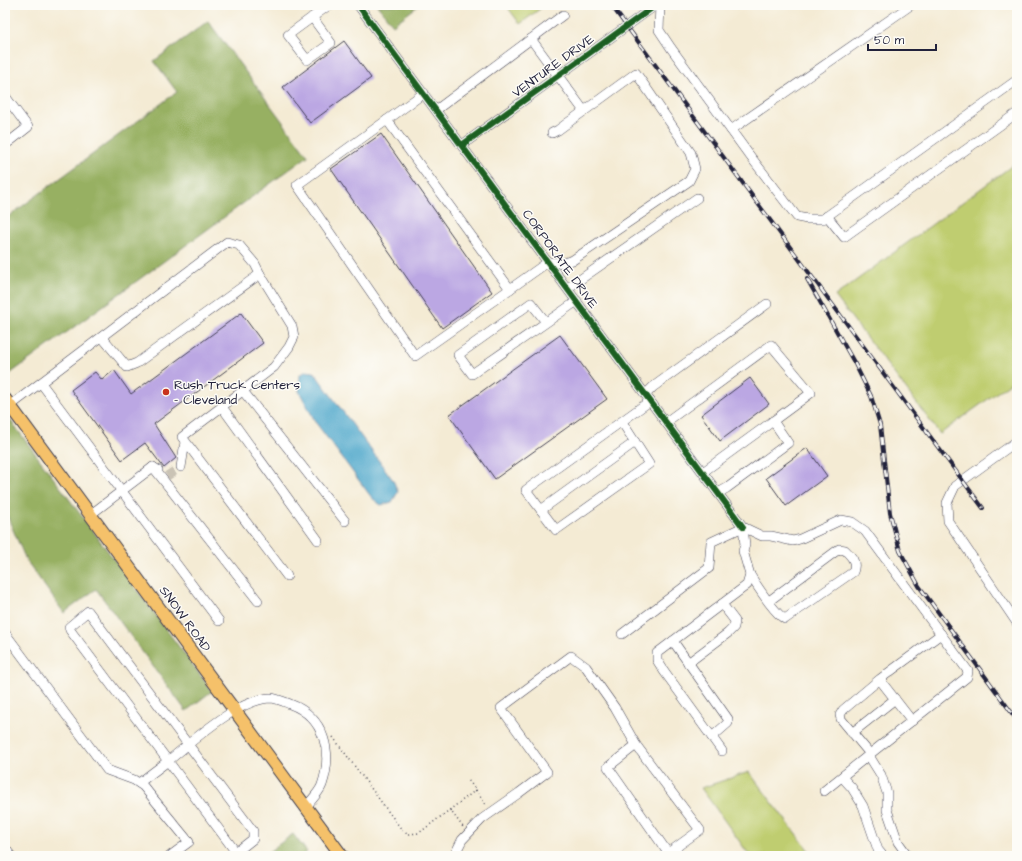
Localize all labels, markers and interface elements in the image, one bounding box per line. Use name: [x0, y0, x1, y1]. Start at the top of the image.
scale bar: [868, 26, 936, 52]
street label: VENTURE DRIVE: [508, 30, 598, 102]
text: 50 m: [874, 32, 905, 49]
street label: CORPORATE DRIVE: [518, 206, 602, 312]
place label: Rush Truck Centers – Cleveland: [174, 376, 301, 409]
marker: Rush Truck Centers – Cleveland: [161, 387, 171, 397]
street label: SNOW ROAD: [155, 582, 215, 656]

